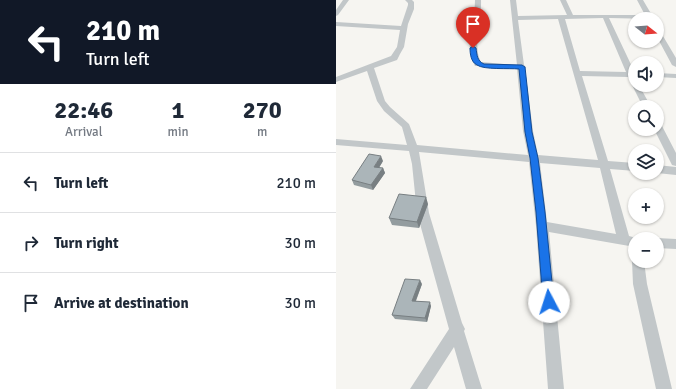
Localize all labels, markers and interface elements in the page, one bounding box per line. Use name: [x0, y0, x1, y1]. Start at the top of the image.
pin: [456, 7.0, 490, 48]
north arrow: [628, 12, 664, 48]
map controls: [628, 12, 664, 268]
icon: arrive: [462, 13, 484, 35]
text: 210 m: [86, 14, 160, 48]
icon: left: [20, 16, 72, 68]
text: Turn left: [86, 48, 149, 70]
button: sound: [628, 56, 664, 92]
text: 22:46: [54, 95, 113, 125]
text: 1: [172, 95, 184, 125]
text: 270: [243, 95, 282, 125]
button: search: [628, 100, 664, 136]
text: Arrival: [65, 124, 102, 140]
text: min: [168, 124, 189, 140]
text: m: [257, 124, 267, 140]
button: layers: [628, 144, 664, 180]
icon: left: [20, 172, 42, 194]
text: Turn left: [54, 174, 108, 192]
text: 210 m: [276, 174, 316, 192]
button: +: [628, 188, 664, 224]
icon: right: [20, 232, 42, 254]
button: −: [628, 232, 664, 268]
text: Turn right: [54, 234, 119, 252]
text: 30 m: [285, 234, 316, 252]
position arrow: [528, 281, 570, 323]
icon: arrive: [20, 292, 42, 314]
text: Arrive at destination: [54, 294, 189, 312]
text: 30 m: [285, 294, 316, 312]

